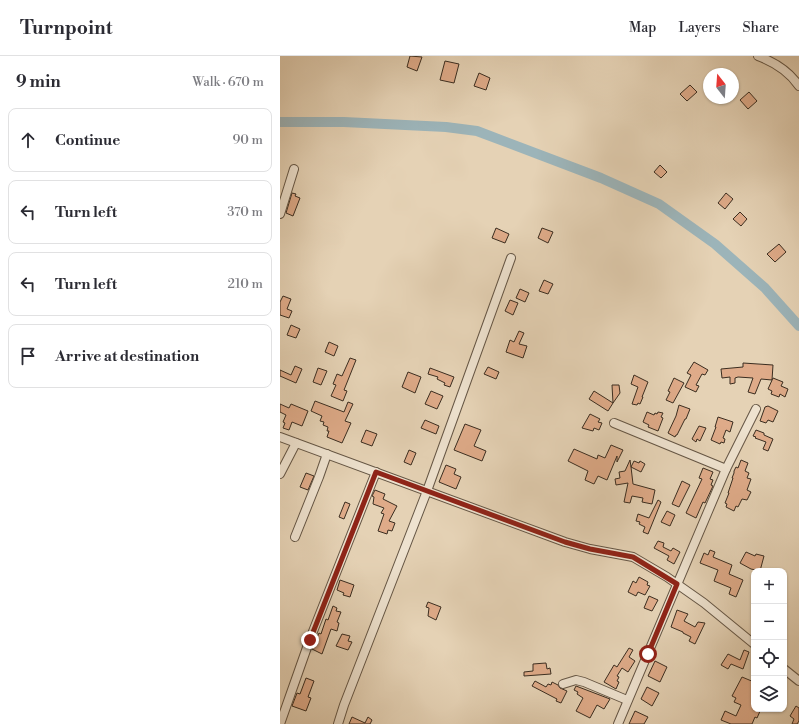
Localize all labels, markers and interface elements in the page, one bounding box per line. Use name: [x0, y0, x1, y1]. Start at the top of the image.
text: Turnpoint: [20, 16, 113, 40]
text: Map: [629, 19, 656, 37]
text: Layers: [678, 19, 721, 37]
text: Share: [743, 19, 779, 37]
north arrow: [703, 68, 739, 104]
text: 9 min: [16, 71, 61, 93]
text: Walk · 670 m: [192, 74, 264, 90]
icon: ahead: [17, 129, 39, 151]
text: Continue: [55, 131, 120, 150]
text: 90 m: [232, 132, 263, 148]
icon: left: [17, 201, 39, 223]
text: Turn left: [55, 203, 117, 222]
text: 370 m: [227, 204, 263, 220]
icon: left: [17, 273, 39, 295]
text: Turn left: [55, 275, 117, 294]
text: 210 m: [228, 276, 263, 292]
icon: arrive: [17, 345, 39, 367]
text: Arrive at destination: [55, 347, 199, 366]
map controls: [751, 568, 787, 712]
button: +: [751, 568, 787, 604]
button: −: [751, 604, 787, 640]
route end: [301, 631, 319, 649]
button: locate: [751, 640, 787, 676]
route start: [639, 645, 657, 663]
button: layers: [751, 676, 787, 712]

